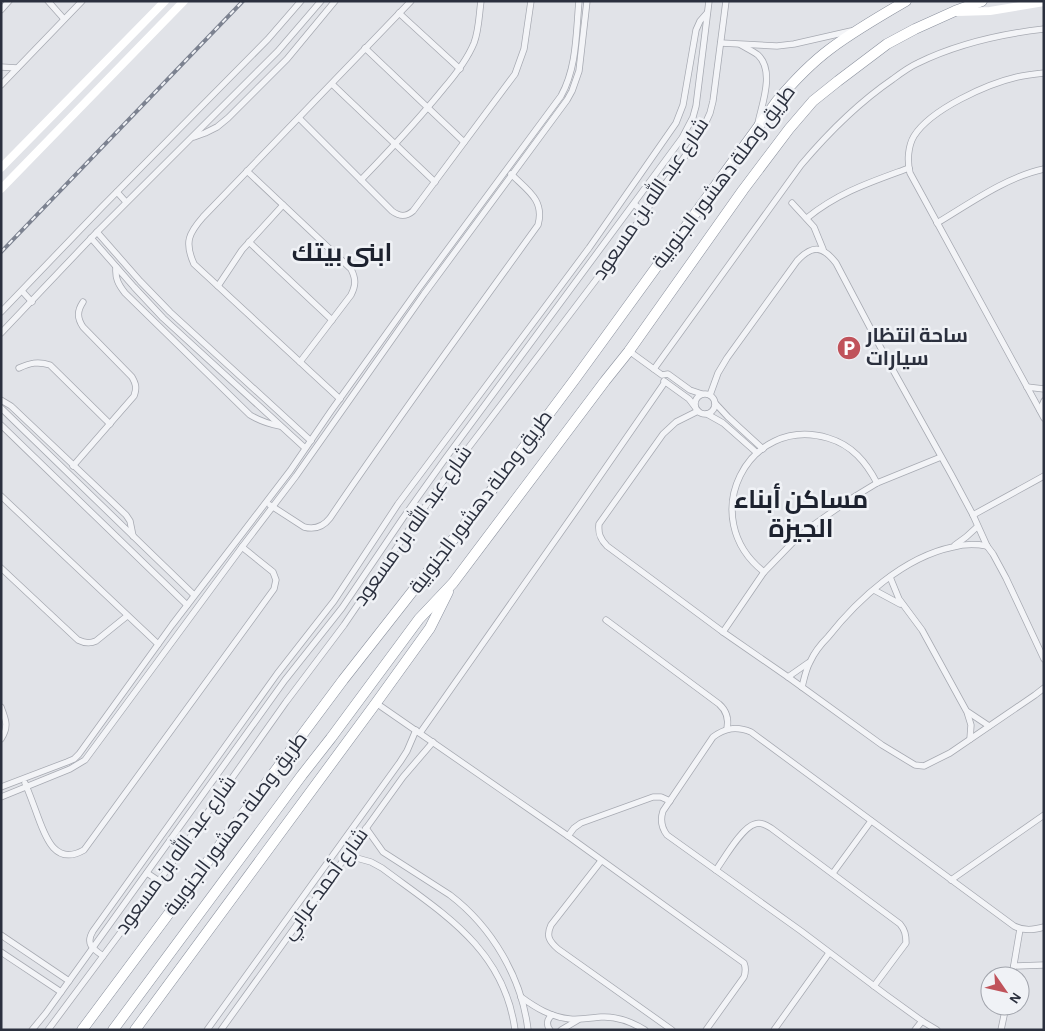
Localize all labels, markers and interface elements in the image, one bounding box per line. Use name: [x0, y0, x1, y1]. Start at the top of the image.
street label: طريق وصلة دهشور الجنوبية: [649, 82, 801, 273]
street label: شارع عبد الله بن مسعود: [586, 112, 715, 285]
district label: ابنى بيتك: [292, 241, 392, 267]
place label: ساحة انتظار سيارات: [865, 326, 968, 370]
parking icon: ساحة انتظار سيارات: [836, 335, 862, 361]
street label: طريق وصلة دهشور الجنوبية: [406, 407, 558, 598]
street label: شارع عبد الله بن مسعود: [347, 440, 478, 611]
district label: مساكن أبناء الجيزة: [734, 483, 868, 543]
street label: طريق وصلة دهشور الجنوبية: [161, 729, 313, 920]
street label: شارع عبد الله بن مسعود: [109, 770, 242, 940]
street label: شارع أحمد عرابي: [276, 823, 376, 946]
north arrow: [980, 966, 1030, 1016]
text: N: [1006, 990, 1023, 1006]

